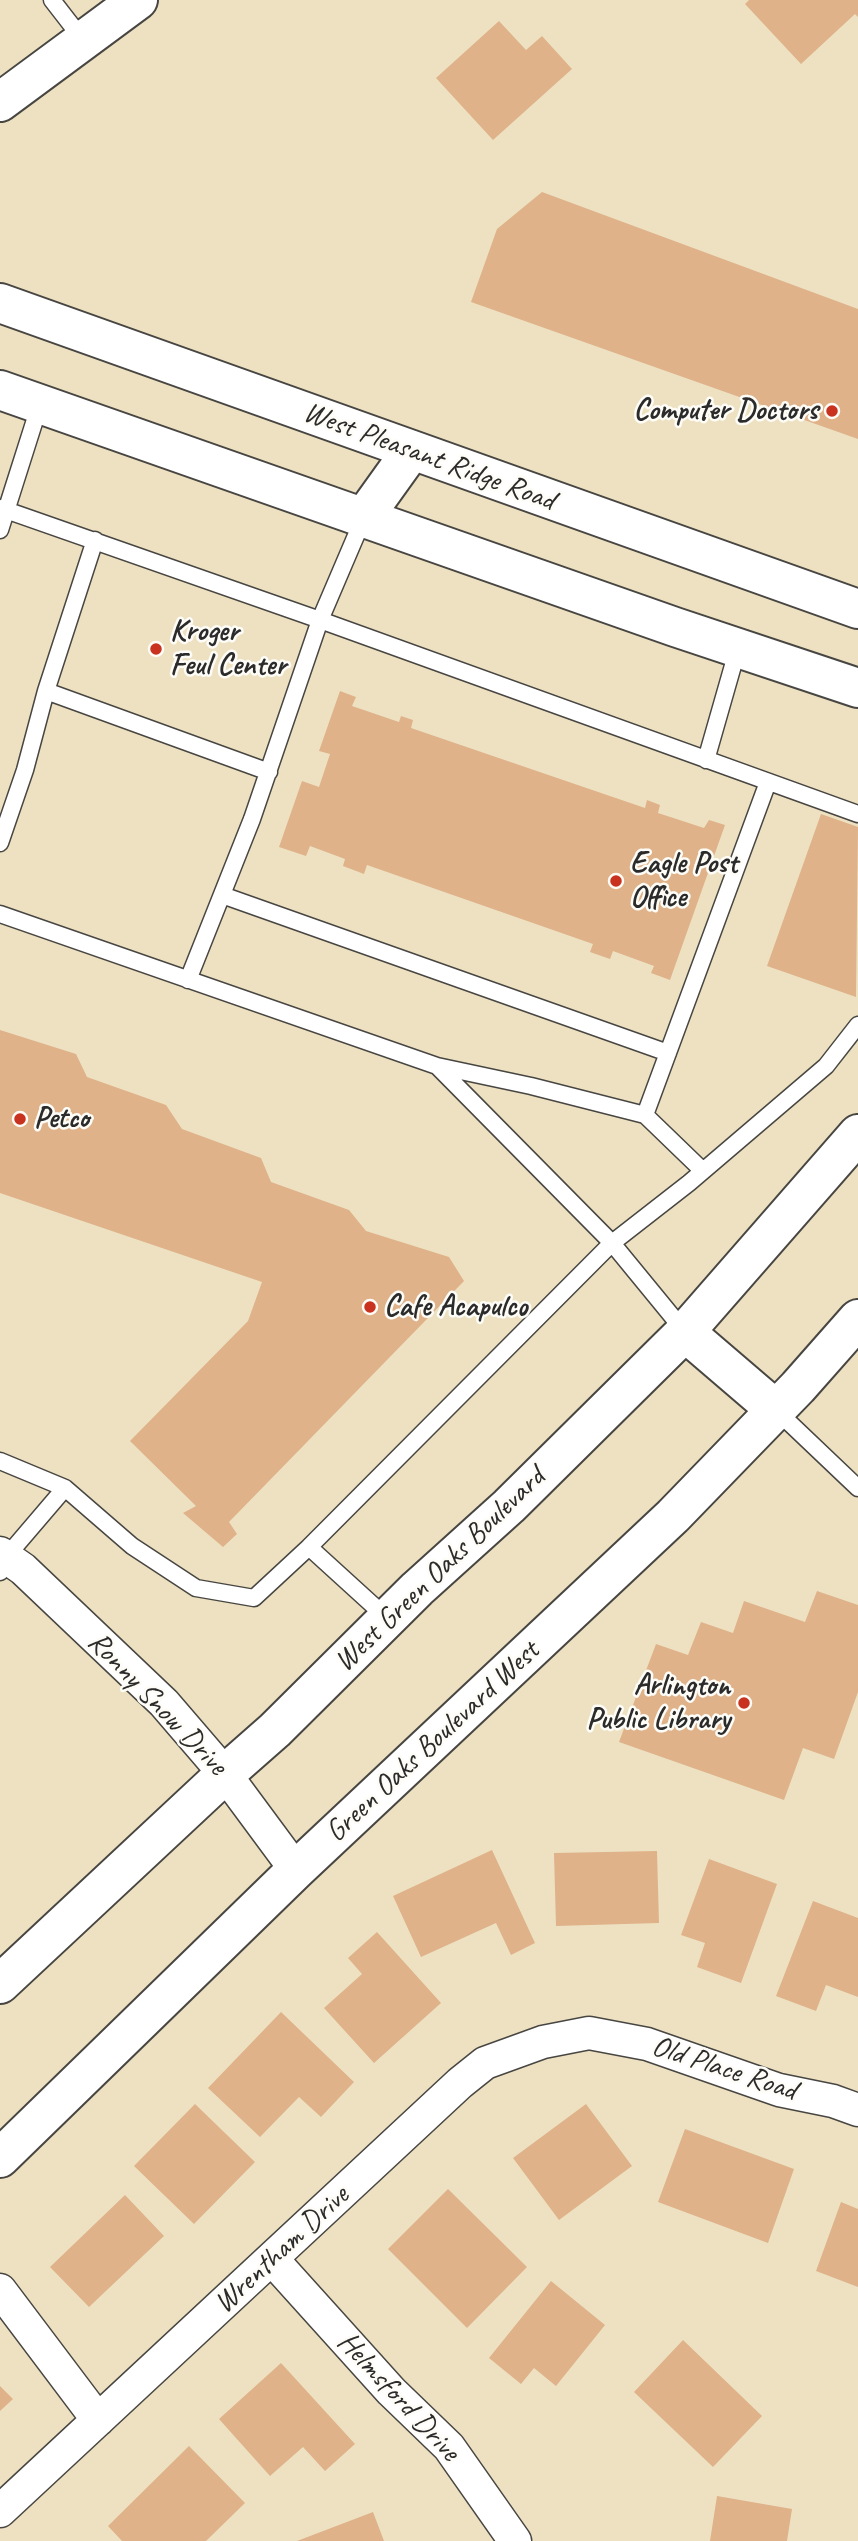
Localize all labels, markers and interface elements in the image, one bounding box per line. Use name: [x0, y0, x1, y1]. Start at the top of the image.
place label: Computer Doctors: [634, 393, 818, 429]
street label: West Pleasant Ridge Road: [298, 395, 560, 519]
marker: Computer Doctors: [824, 403, 840, 419]
place label: Kroger Feul Center: [170, 614, 286, 684]
marker: Kroger Feul Center: [148, 641, 164, 657]
place label: Eagle Post Office: [630, 846, 737, 916]
marker: Eagle Post Office: [608, 873, 624, 889]
place label: Petco: [34, 1101, 89, 1137]
marker: Petco: [12, 1111, 28, 1127]
place label: Cafe Acapulco: [384, 1289, 527, 1325]
marker: Cafe Acapulco: [362, 1299, 378, 1315]
street label: West Green Oaks Boulevard: [327, 1460, 553, 1680]
street label: Ronny Snow Drive: [80, 1625, 234, 1783]
street label: Green Oaks Boulevard West: [319, 1634, 547, 1850]
place label: Arlington Public Library: [586, 1668, 730, 1738]
marker: Arlington Public Library: [736, 1695, 752, 1711]
street label: Old Place Road: [647, 2029, 801, 2109]
street label: Wrentham Drive: [207, 2179, 357, 2321]
street label: Helmsford Drive: [329, 2325, 467, 2469]

